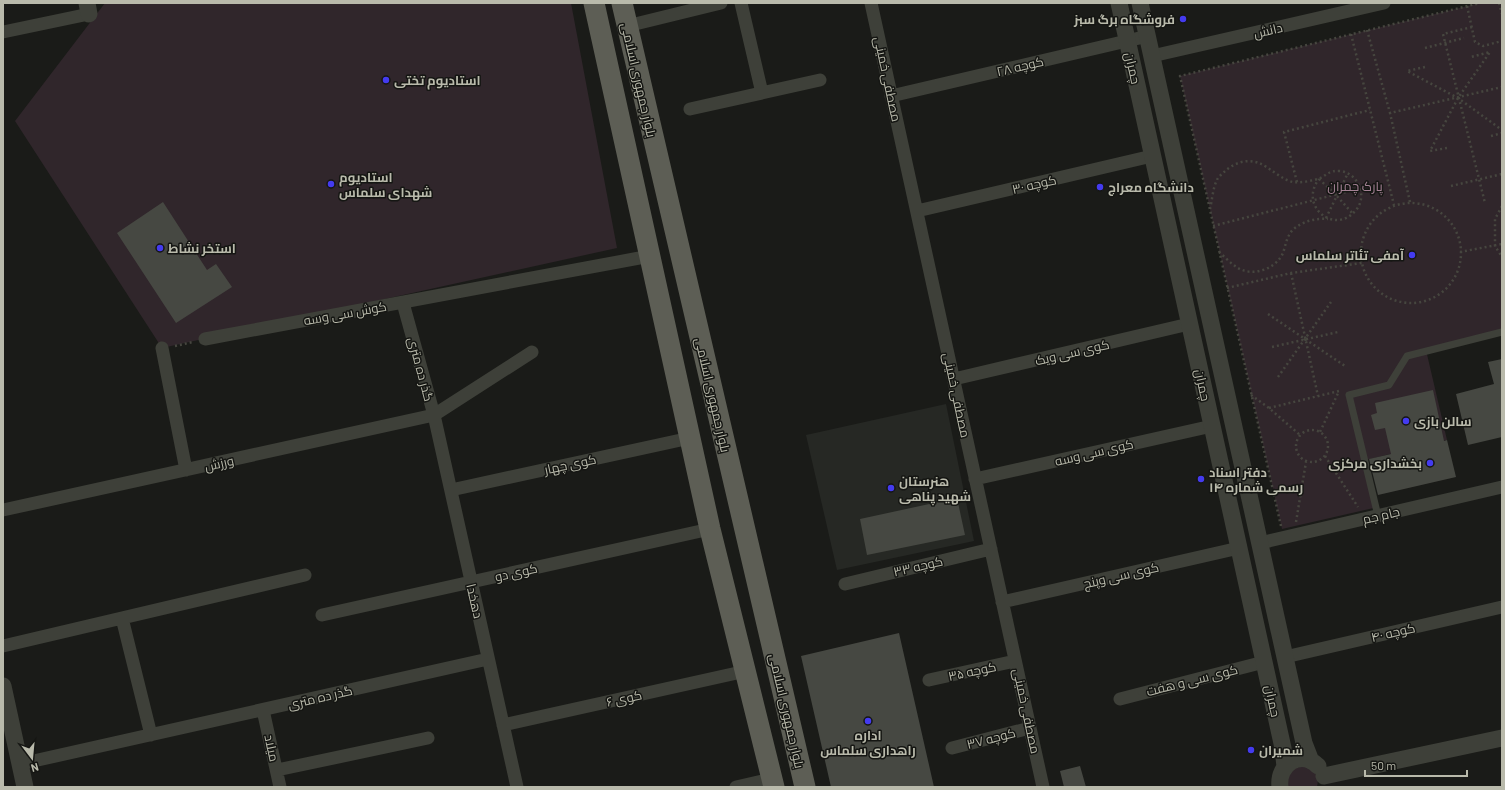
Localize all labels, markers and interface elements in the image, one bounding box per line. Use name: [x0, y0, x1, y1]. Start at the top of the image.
place label: فروشگاه برگ سبز: [1073, 11, 1175, 28]
marker: فروشگاه برگ سبز: [1178, 14, 1188, 24]
street label: دانش: [1252, 19, 1284, 41]
street label: بلوار جمهوری اسلامی: [618, 21, 660, 139]
street label: مصطفی خمینی: [871, 35, 905, 123]
street label: چمران: [1120, 51, 1144, 86]
street label: کوچه ۲۸: [995, 53, 1046, 81]
place label: استادیوم تختی: [394, 72, 481, 90]
marker: استادیوم تختی: [381, 75, 391, 85]
place label: استادیوم شهدای سلماس: [339, 169, 432, 201]
street label: کوچه ۳۰: [1010, 171, 1058, 199]
park label: پارک چمران: [1327, 178, 1383, 196]
marker: استادیوم شهدای سلماس: [326, 179, 336, 189]
place label: دانشگاه معراج: [1108, 179, 1194, 196]
marker: دانشگاه معراج: [1095, 182, 1105, 192]
place label: استخر نشاط: [168, 240, 236, 256]
marker: استخر نشاط: [155, 243, 165, 253]
place label: آمفی تئاتر سلماس: [1296, 247, 1405, 263]
marker: آمفی تئاتر سلماس: [1407, 250, 1417, 260]
street label: کوش سی وسه: [302, 298, 388, 328]
street label: گذر ده متری: [405, 335, 437, 403]
street label: بلوار جمهوری اسلامی: [692, 336, 734, 454]
street label: کوی سی ویک: [1033, 336, 1111, 368]
street label: مصطفی خمینی: [940, 351, 974, 439]
street label: چمران: [1190, 368, 1214, 403]
place label: سالن بازی: [1414, 413, 1471, 430]
marker: سالن بازی: [1401, 416, 1411, 426]
street label: کوی سی وسه: [1053, 435, 1135, 469]
street label: کوی چهار: [541, 451, 598, 479]
street label: ورزش: [203, 452, 235, 474]
place label: بخشداری مرکزی: [1328, 455, 1422, 471]
marker: بخشداری مرکزی: [1425, 458, 1435, 468]
place label: دفتر اسناد رسمی شماره ۱۴: [1209, 464, 1303, 495]
place label: هنرستان شهید پناهی: [899, 473, 971, 506]
marker: دفتر اسناد رسمی شماره ۱۴: [1196, 474, 1206, 484]
marker: هنرستان شهید پناهی: [886, 483, 896, 493]
street label: جام جم: [1361, 503, 1402, 529]
street label: کوچه ۳۳: [892, 553, 945, 581]
street label: کوی سی وپنج: [1082, 559, 1161, 593]
street label: کوی دو: [493, 560, 539, 584]
street label: دهخدا: [463, 582, 487, 620]
street label: کوچه ۴۰: [1369, 619, 1417, 647]
street label: بلوار جمهوری اسلامی: [766, 652, 808, 770]
street label: کوچه ۳۵: [946, 658, 998, 686]
street label: کوی سی و هفت: [1145, 661, 1239, 699]
street label: مصطفی خمینی: [1010, 667, 1044, 755]
street label: گذر ده متری: [286, 682, 354, 712]
street label: چمران: [1260, 684, 1284, 719]
street label: کوی ۶: [605, 686, 643, 710]
marker: اداره راهداری سلماس: [863, 716, 873, 726]
street label: کوچه ۳۷: [965, 724, 1018, 754]
place label: اداره راهداری سلماس: [820, 727, 916, 758]
street label: میلاد: [261, 733, 283, 763]
north arrow: [12, 738, 52, 778]
place label: شمیران: [1259, 742, 1303, 758]
marker: شمیران: [1246, 745, 1256, 755]
scale bar: [1365, 752, 1467, 778]
text: 50 m: [1371, 758, 1396, 772]
text: N: [30, 761, 40, 775]

